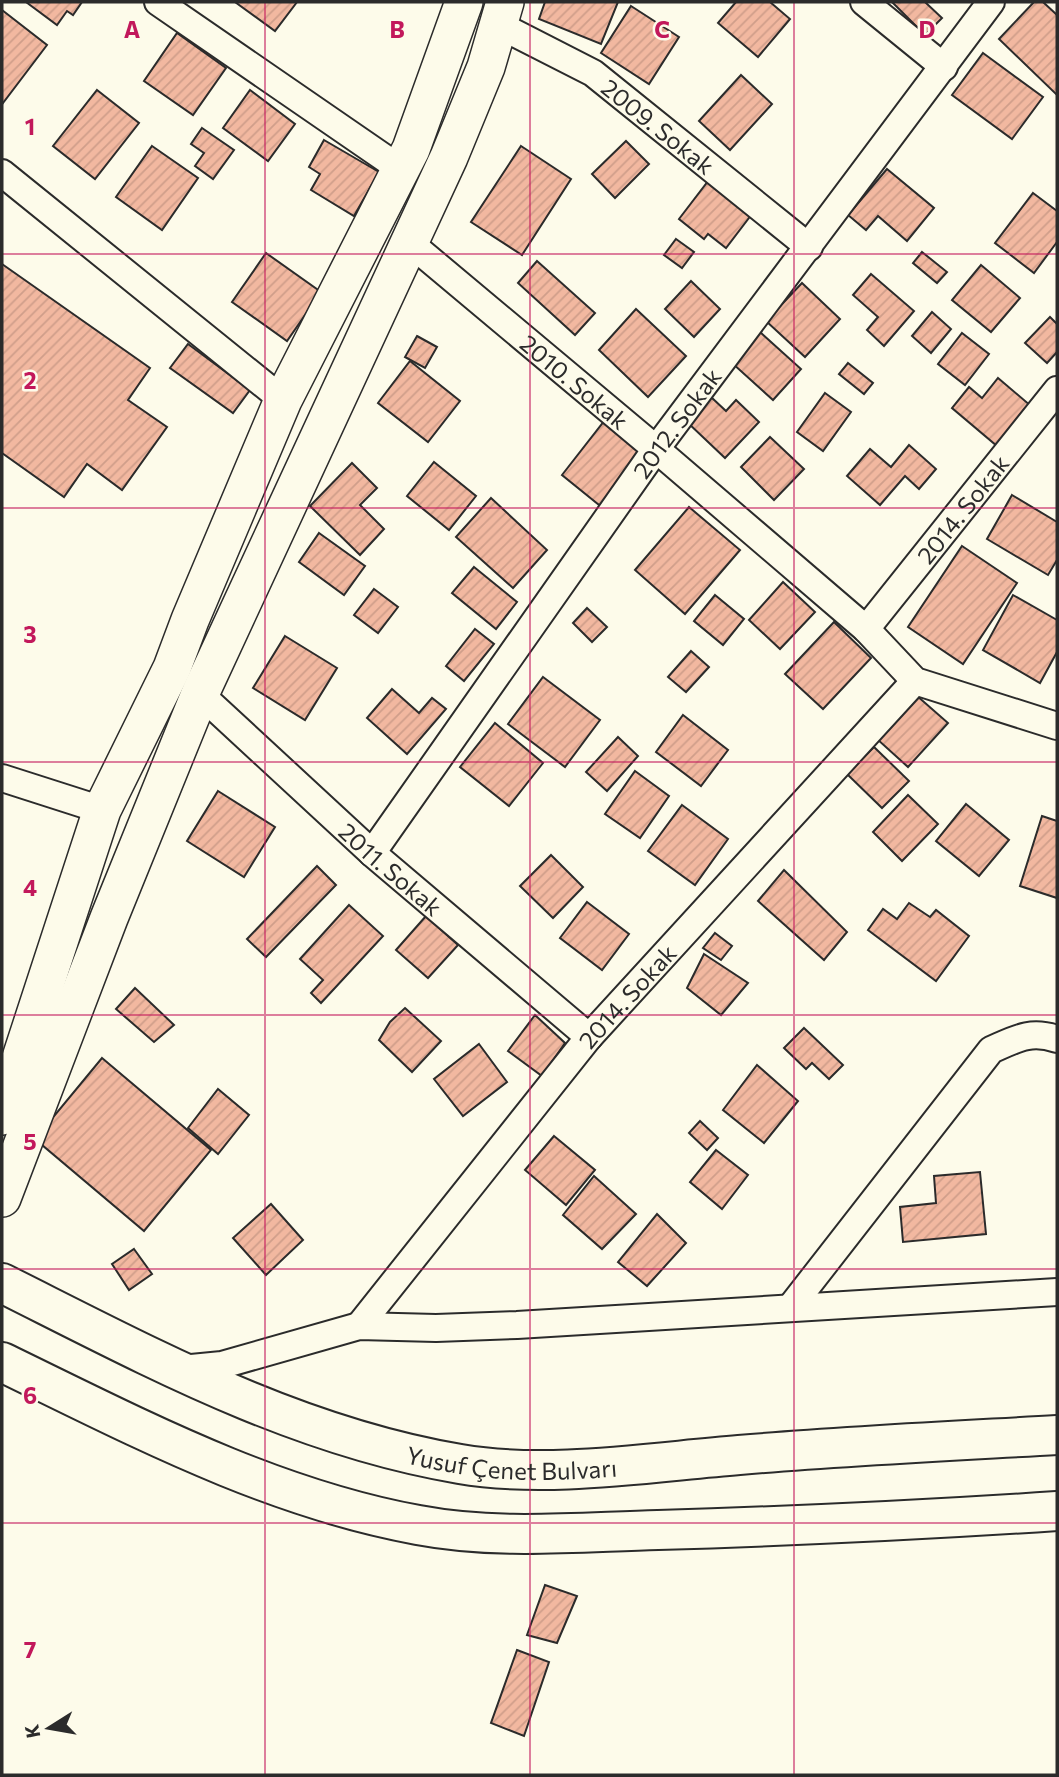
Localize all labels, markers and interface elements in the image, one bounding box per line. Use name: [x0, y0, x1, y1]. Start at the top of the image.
text: A: [124, 15, 141, 43]
text: B: [389, 15, 405, 43]
text: C: [654, 15, 670, 43]
text: D: [919, 15, 936, 43]
street label: 2009. Sokak: [597, 72, 721, 180]
text: 1: [25, 112, 35, 140]
street label: 2010. Sokak: [515, 328, 635, 434]
street label: 2012. Sokak: [626, 362, 726, 483]
text: 2: [23, 366, 37, 394]
street label: 2014. Sokak: [910, 449, 1014, 569]
text: 3: [23, 620, 37, 648]
street label: 2011. Sokak: [334, 816, 449, 921]
text: 4: [23, 873, 37, 901]
street label: 2014. Sokak: [572, 938, 681, 1054]
text: 5: [23, 1127, 37, 1155]
text: 6: [23, 1381, 37, 1409]
street label: Yusuf Çenet Bulvarı: [404, 1439, 618, 1485]
text: 7: [24, 1635, 36, 1663]
north arrow: [14, 1693, 84, 1763]
text: K: [19, 1723, 44, 1740]

